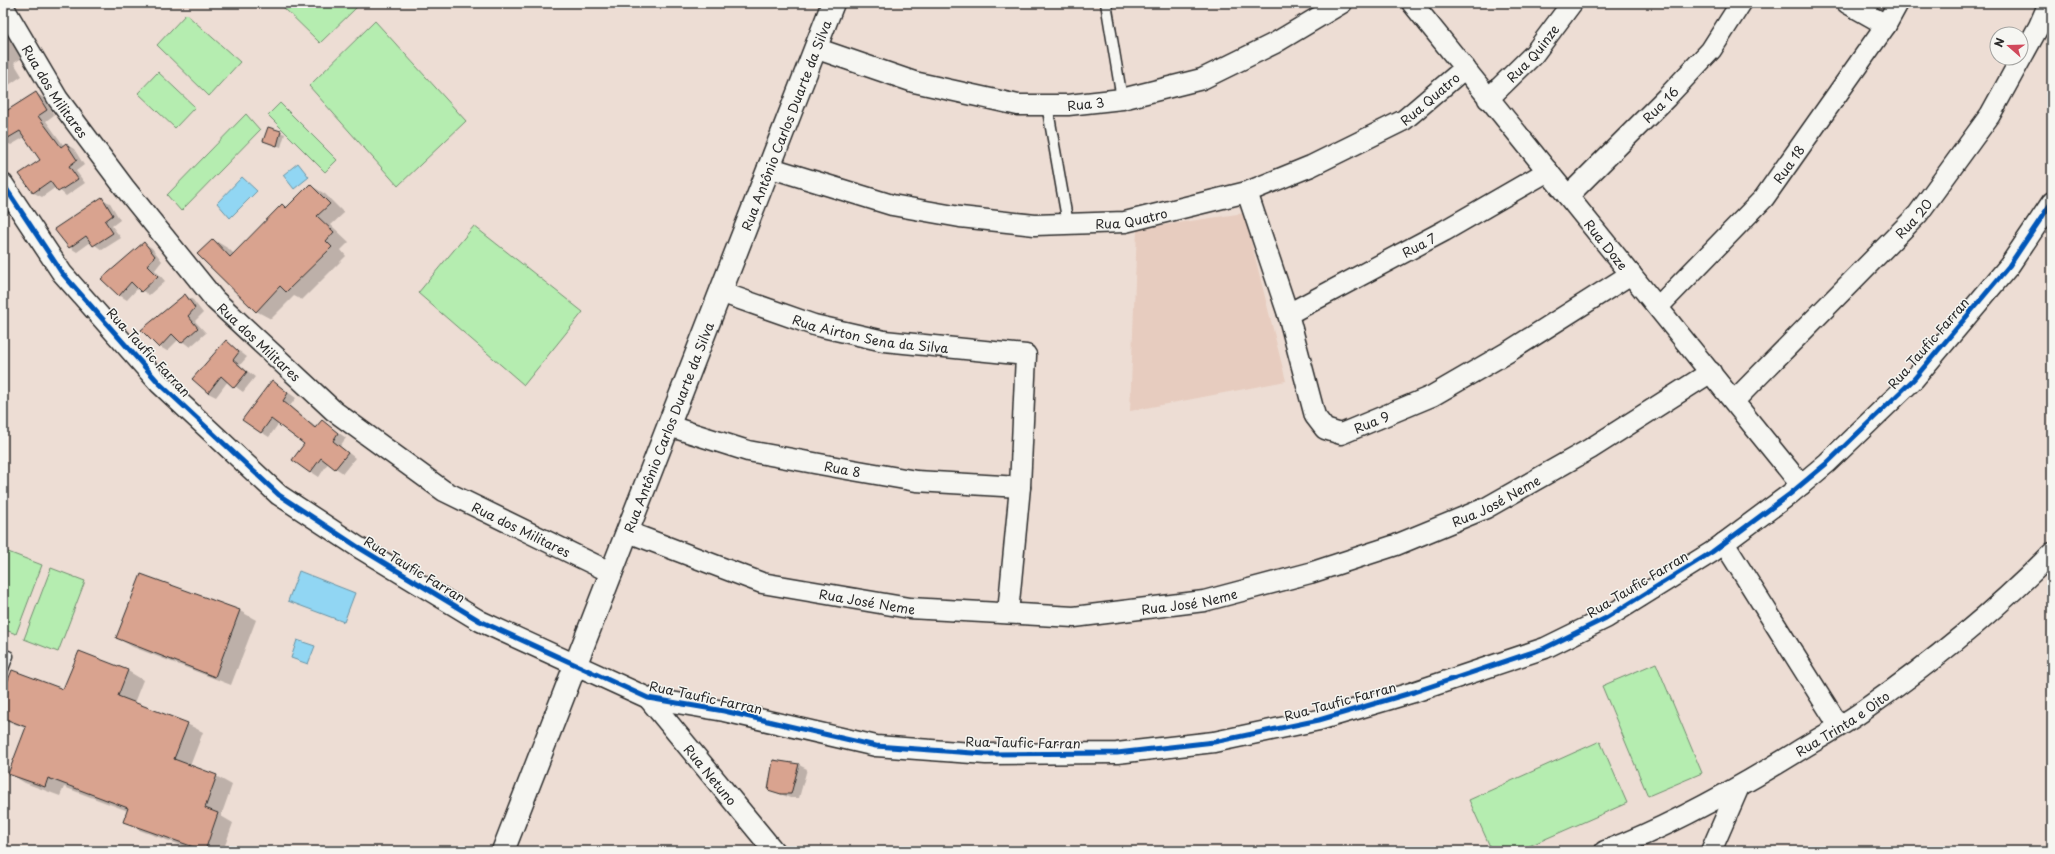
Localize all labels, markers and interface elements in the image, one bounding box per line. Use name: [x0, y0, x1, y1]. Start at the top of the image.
street label: Rua Antônio Carlos Duarte da Silva: [736, 17, 835, 233]
street label: Rua Quinze: [1502, 20, 1563, 86]
north arrow: [1989, 26, 2029, 66]
text: N: [1990, 35, 2009, 49]
street label: Rua dos Militares: [18, 41, 93, 141]
street label: Rua Quatro: [1395, 68, 1463, 129]
street label: Rua 16: [1638, 82, 1682, 126]
street label: Rua 3: [1066, 92, 1105, 115]
street label: Rua 18: [1768, 141, 1808, 187]
street label: Rua 20: [1890, 194, 1936, 242]
street label: Rua Quatro: [1095, 202, 1169, 232]
street label: Rua Doze: [1580, 215, 1633, 274]
street label: Rua 7: [1398, 227, 1440, 261]
street label: Rua Taufic Farran: [1883, 293, 1973, 393]
street label: Rua dos Militares: [214, 298, 305, 385]
street label: Rua Taufic Farran: [103, 303, 195, 401]
street label: Rua Airton Sena da Silva: [790, 309, 949, 357]
street label: Rua Antônio Carlos Duarte da Silva: [618, 319, 718, 535]
street label: Rua 9: [1350, 406, 1392, 437]
street label: Rua 8: [823, 456, 862, 481]
street label: Rua José Neme: [1449, 470, 1544, 531]
street label: Rua dos Militares: [469, 497, 574, 561]
street label: Rua Taufic Farran: [361, 531, 469, 607]
street label: Rua Taufic Farran: [1583, 546, 1691, 622]
street label: Rua José Neme: [818, 583, 916, 618]
street label: Rua José Neme: [1140, 583, 1239, 618]
street label: Rua Taufic Farran: [648, 676, 764, 718]
street label: Rua Taufic Farran: [1282, 677, 1398, 725]
street label: Rua Trinta e Oito: [1792, 686, 1893, 760]
street label: Rua Taufic Farran: [965, 731, 1081, 753]
street label: Rua Netuno: [680, 740, 742, 809]

